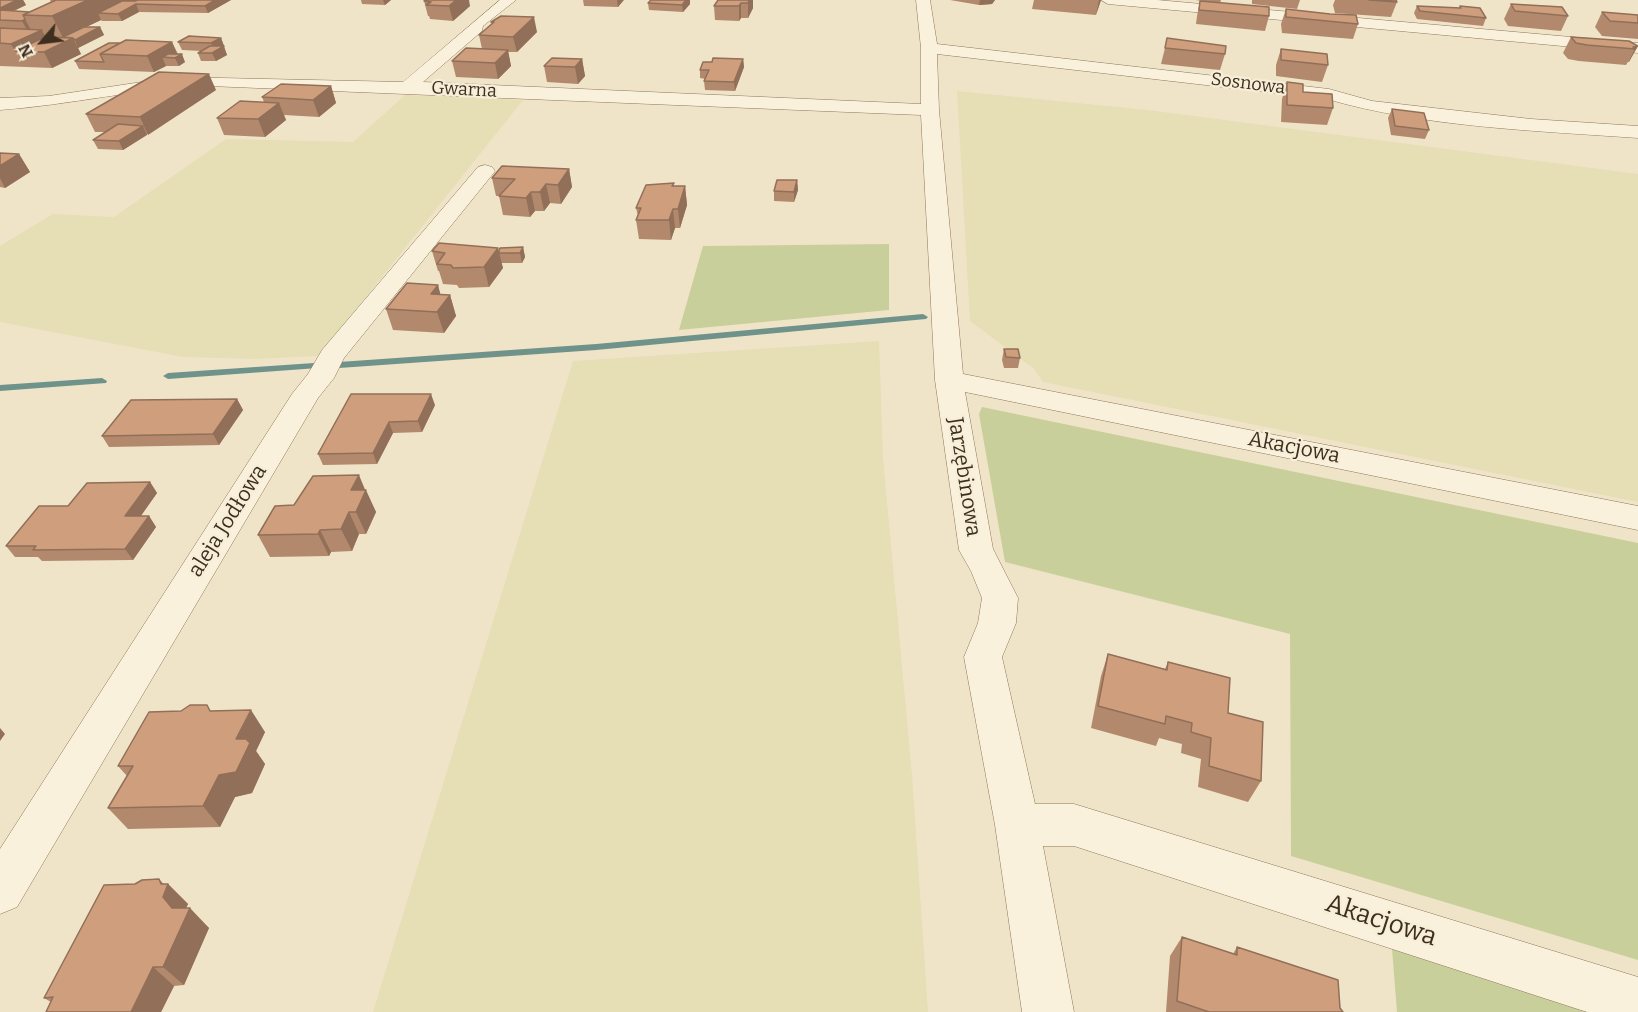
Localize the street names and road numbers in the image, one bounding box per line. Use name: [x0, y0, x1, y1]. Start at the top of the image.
street label: Sosnowa: [1210, 69, 1286, 99]
street label: Gwarna: [431, 77, 497, 103]
street label: Jarzębinowa: [942, 416, 986, 538]
street label: Akacjowa: [1246, 427, 1342, 469]
street label: aleja Jodłowa: [183, 460, 273, 582]
street label: Akacjowa: [1321, 888, 1441, 954]

